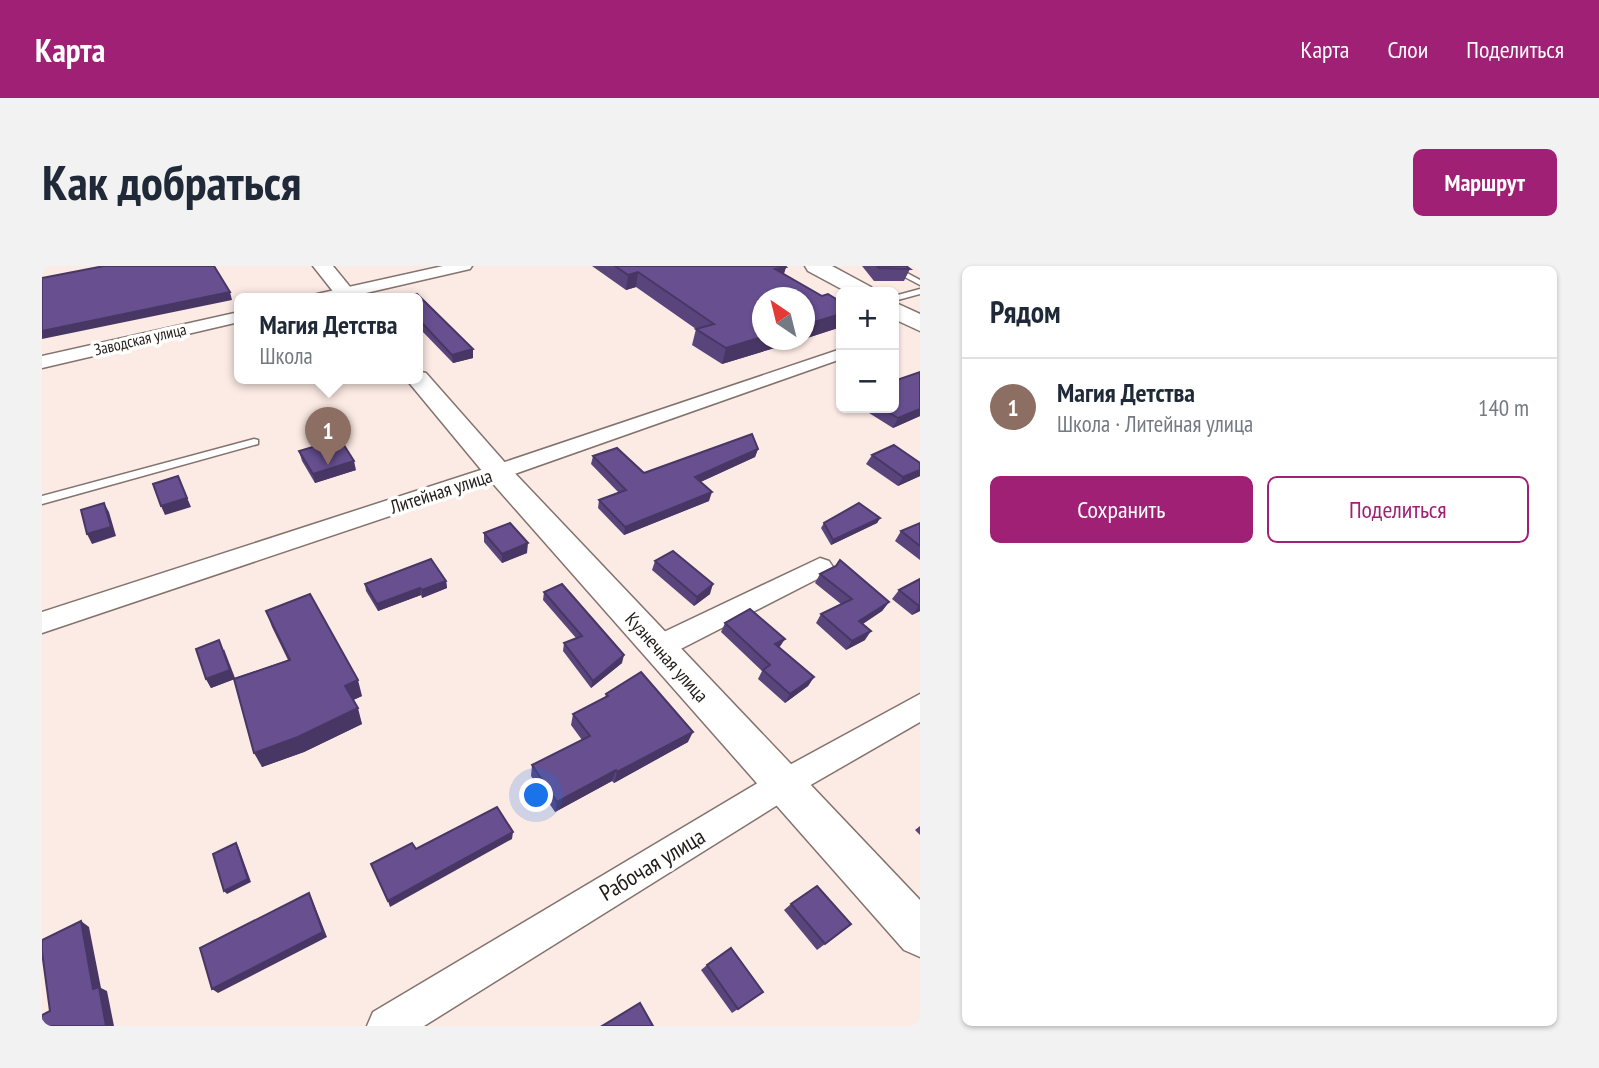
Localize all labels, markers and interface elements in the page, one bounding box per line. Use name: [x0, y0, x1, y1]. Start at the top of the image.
text: Карта: [35, 28, 105, 71]
text: Карта: [1301, 34, 1349, 65]
text: Слои: [1387, 34, 1428, 65]
text: Поделиться: [1466, 34, 1564, 65]
button: Маршрут: [1413, 149, 1557, 216]
text: Как добраться: [42, 150, 301, 214]
north arrow: [752, 287, 815, 350]
map controls: [836, 287, 899, 413]
button: +: [836, 287, 899, 350]
text: Рядом: [990, 292, 1061, 331]
popup: [234, 293, 423, 384]
text: Магия Детства: [259, 308, 398, 341]
street label: Заводская улица: [92, 319, 188, 359]
text: Школа: [259, 341, 313, 370]
button: −: [836, 350, 899, 413]
text: Магия Детства: [1057, 376, 1195, 409]
text: 1: [1008, 393, 1019, 422]
text: 140 m: [1478, 393, 1529, 422]
pin: 1: [305, 407, 351, 465]
text: Школа · Литейная улица: [1057, 409, 1253, 438]
street label: Литейная улица: [386, 463, 495, 519]
button: Сохранить: [990, 476, 1253, 543]
button: Поделиться: [1267, 476, 1529, 543]
street label: Кузнечная улица: [620, 607, 714, 707]
your location: [519, 778, 553, 812]
street label: Рабочая улица: [594, 821, 710, 907]

